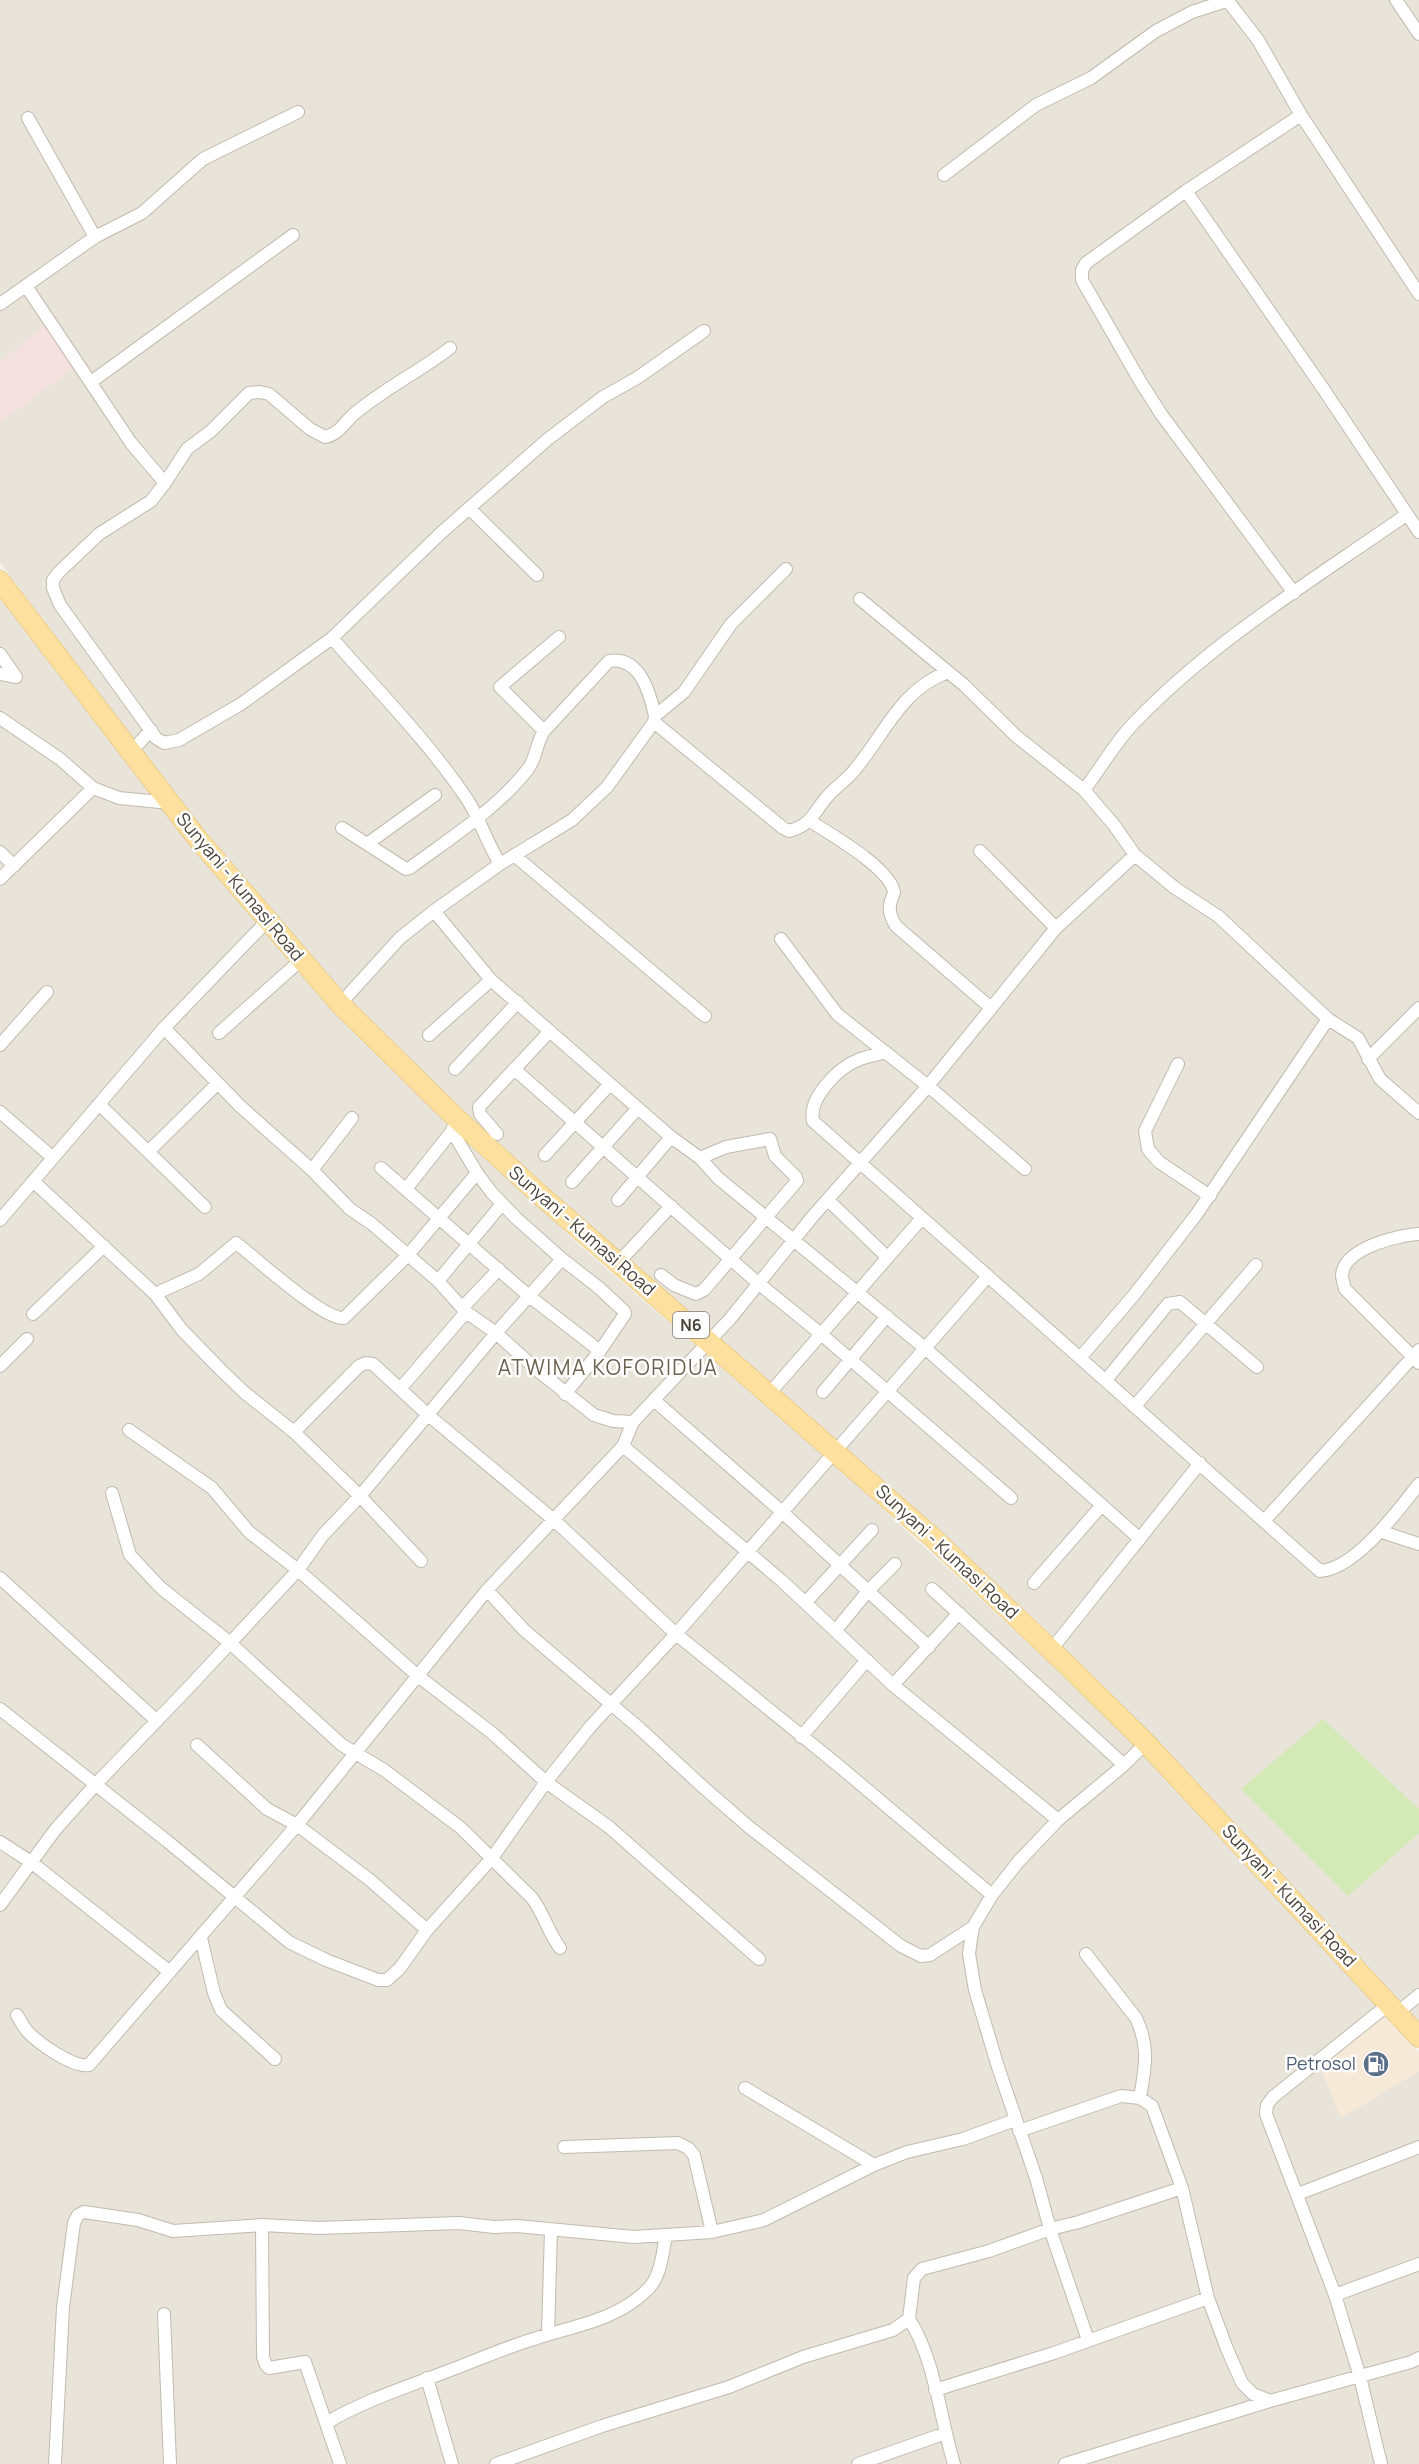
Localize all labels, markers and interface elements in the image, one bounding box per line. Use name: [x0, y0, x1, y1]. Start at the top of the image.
street label: Sunyani - Kumasi Road: [172, 807, 310, 966]
street label: Sunyani - Kumasi Road: [504, 1160, 661, 1301]
road number: N6: [673, 1312, 709, 1338]
district label: ATWIMA KOFORIDUA: [498, 1353, 718, 1381]
street label: Sunyani - Kumasi Road: [871, 1479, 1024, 1624]
street label: Sunyani - Kumasi Road: [1217, 1819, 1362, 1972]
fuel station icon: Petrosol: [1361, 2049, 1391, 2079]
place label: Petrosol: [1286, 2051, 1356, 2075]

